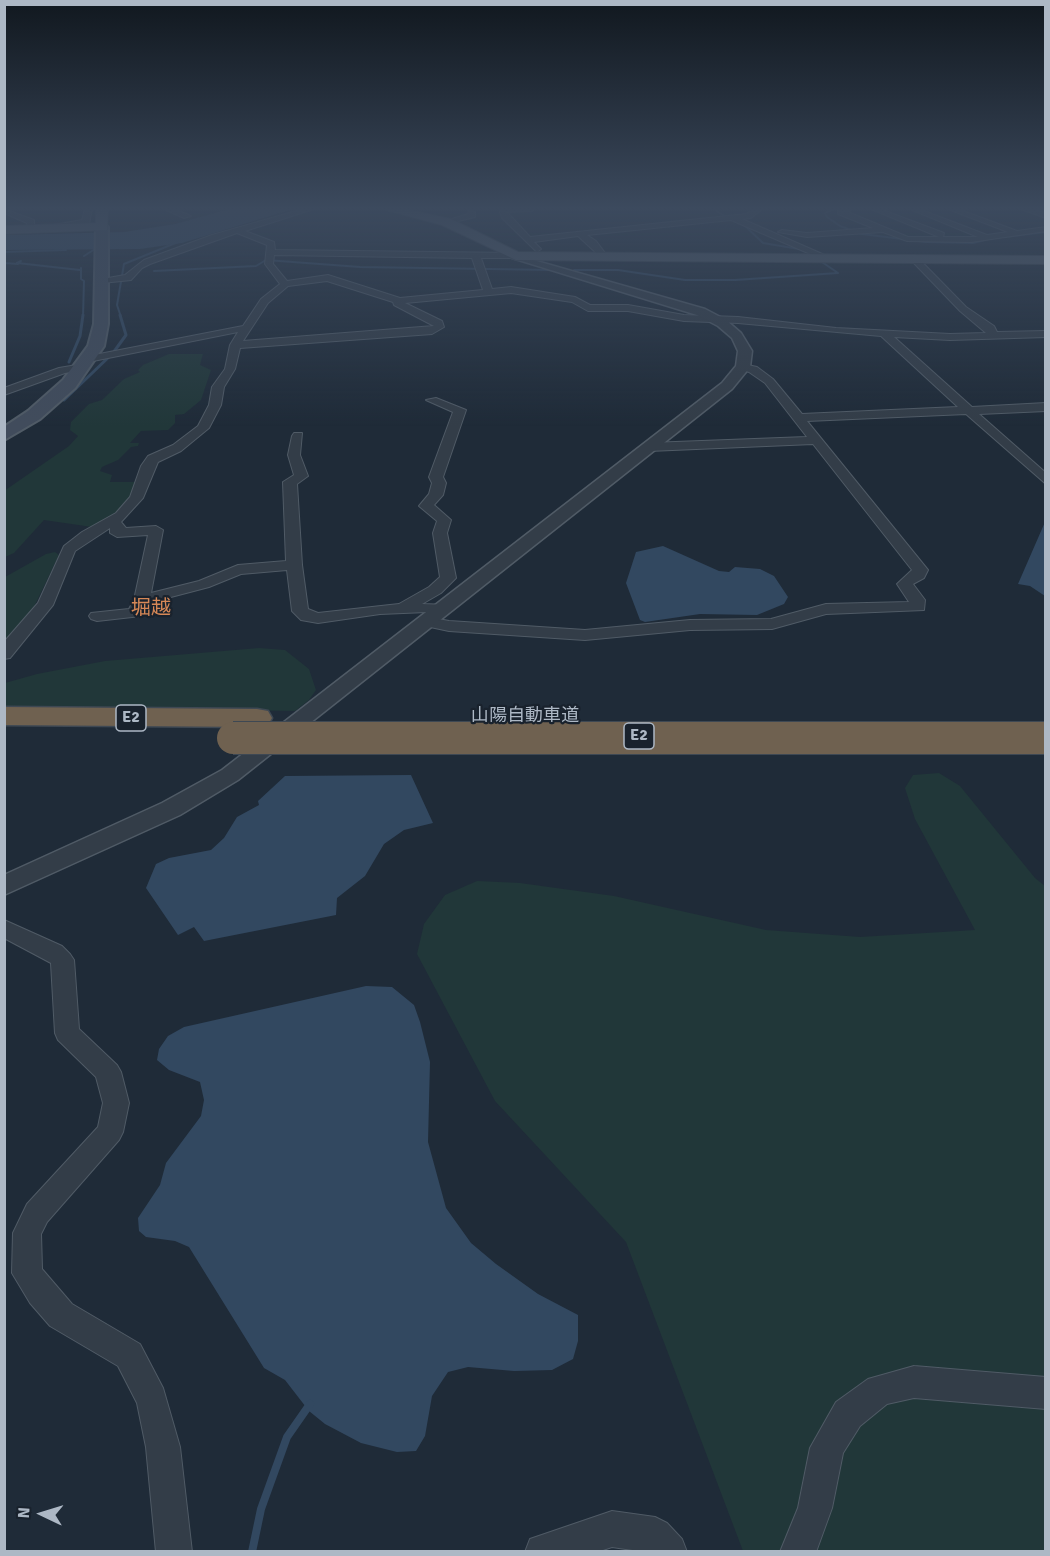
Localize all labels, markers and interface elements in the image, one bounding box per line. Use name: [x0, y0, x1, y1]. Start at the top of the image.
district label: 堀越: [131, 597, 171, 621]
road number: E2: [116, 705, 146, 731]
street label: 山陽自動車道: [471, 705, 579, 727]
road number: E2: [624, 723, 654, 749]
north arrow: [12, 1484, 72, 1544]
text: N: [14, 1506, 34, 1519]

